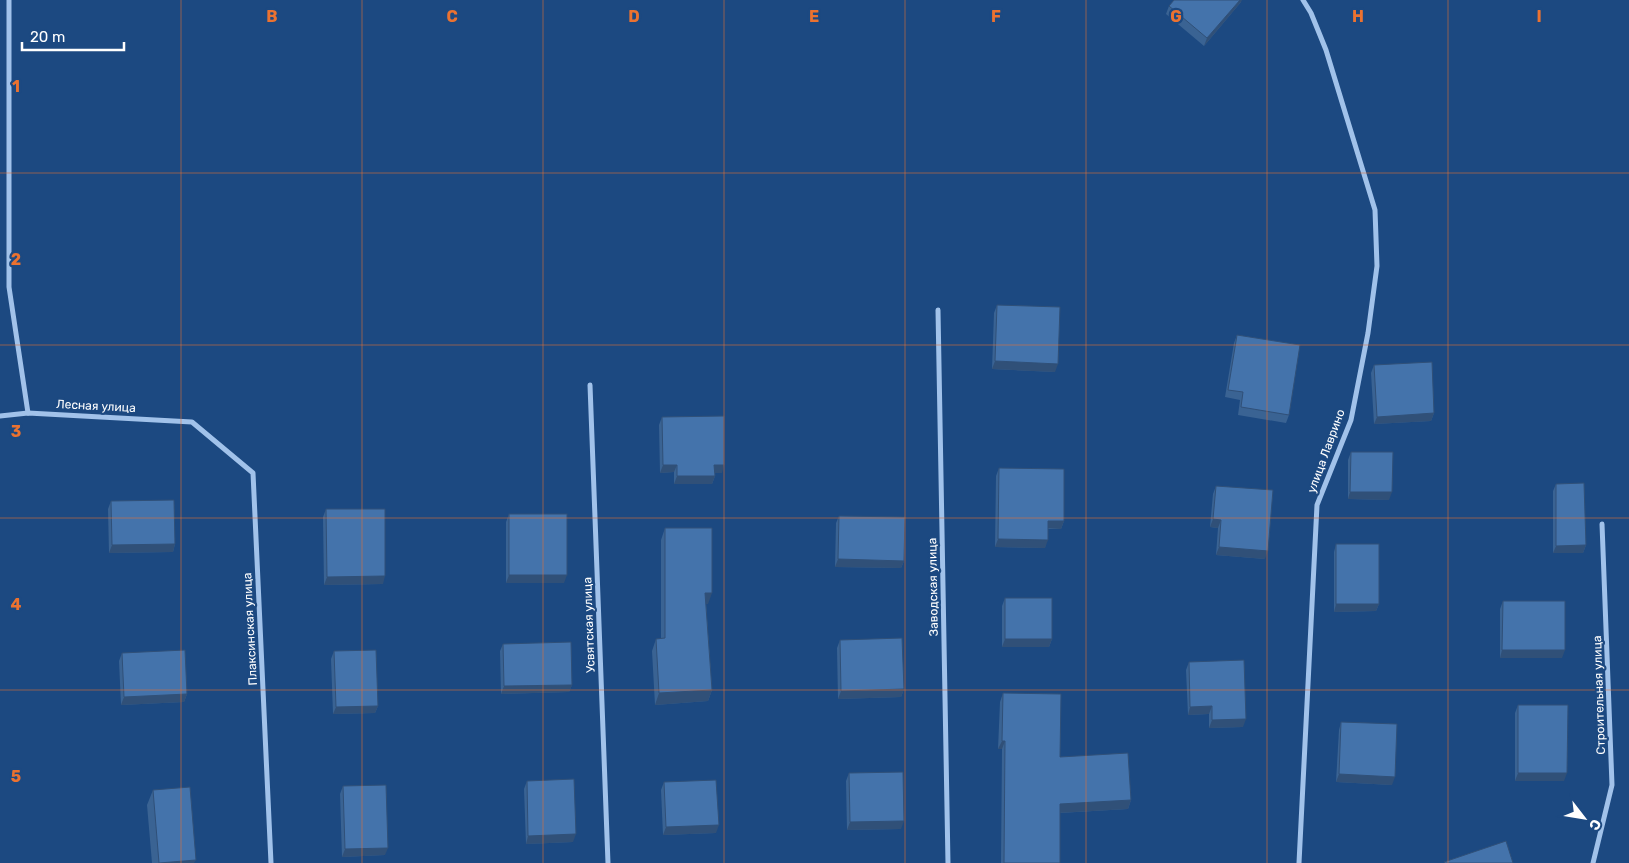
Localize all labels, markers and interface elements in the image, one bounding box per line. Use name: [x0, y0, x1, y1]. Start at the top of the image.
text: B: [266, 7, 278, 26]
text: C: [446, 7, 458, 26]
text: D: [628, 7, 640, 26]
text: E: [809, 7, 819, 26]
text: F: [991, 7, 1001, 26]
text: G: [1170, 7, 1182, 26]
text: H: [1352, 7, 1364, 26]
text: I: [1536, 7, 1542, 26]
scale bar: [22, 20, 125, 52]
text: 20 m: [30, 28, 65, 46]
text: 1: [12, 77, 20, 96]
text: 2: [11, 250, 21, 269]
street label: Лесная улица: [56, 397, 136, 415]
street label: улица Лаврино: [1304, 407, 1348, 495]
text: 3: [11, 422, 21, 441]
street label: Заводская улица: [925, 538, 941, 636]
street label: Плаксинская улица: [240, 572, 260, 686]
street label: Усвятская улица: [580, 577, 598, 673]
text: 4: [11, 595, 22, 614]
street label: Строительная улица: [1590, 635, 1608, 755]
text: 5: [11, 767, 21, 786]
north arrow: [1559, 793, 1609, 843]
text: С: [1585, 816, 1605, 833]

